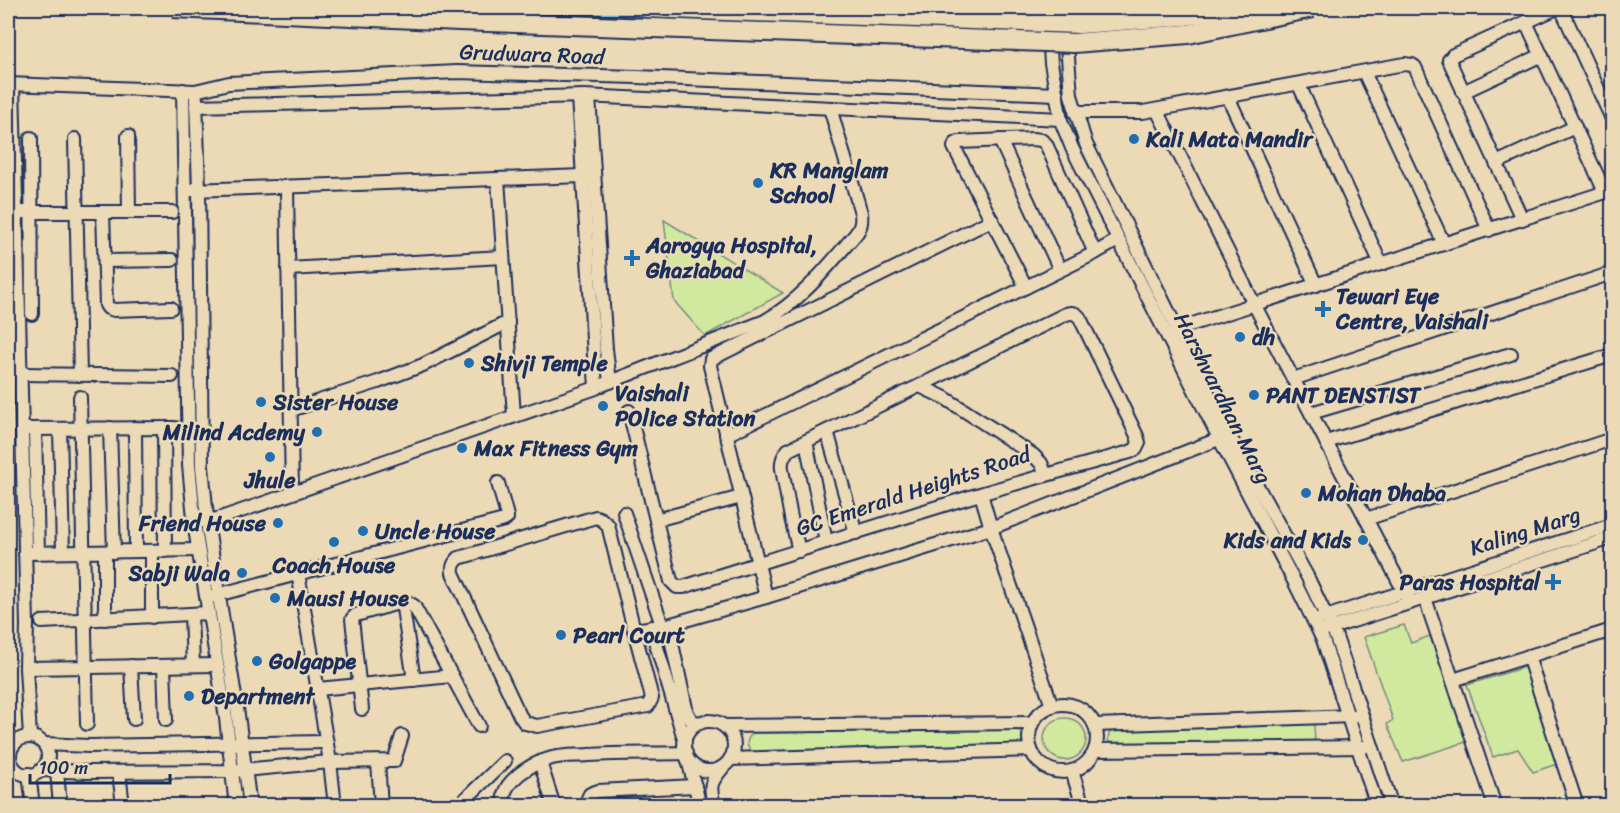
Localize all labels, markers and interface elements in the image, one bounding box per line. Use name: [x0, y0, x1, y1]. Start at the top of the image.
street label: Grudwara Road: [459, 32, 607, 76]
place label: Kali Mata Mandir: [1145, 120, 1314, 159]
marker: Kali Mata Mandir: [1127, 132, 1141, 146]
place label: KR Manglam School: [769, 151, 889, 215]
marker: KR Manglam School: [751, 176, 765, 190]
place label: Aarogya Hospital, Ghaziabad: [645, 226, 817, 290]
marker: Aarogya Hospital, Ghaziabad: [623, 249, 641, 267]
place label: Tewari Eye Centre, Vaishali: [1335, 277, 1489, 341]
marker: Tewari Eye Centre, Vaishali: [1314, 300, 1332, 318]
street label: Harshvardhan Marg: [1163, 305, 1283, 491]
place label: dh: [1252, 318, 1276, 357]
marker: dh: [1233, 330, 1247, 344]
place label: Shivji Temple: [480, 344, 609, 383]
marker: Shivji Temple: [462, 356, 476, 370]
place label: Vaishali POlice Station: [615, 374, 756, 438]
place label: PANT DENSTIST: [1266, 376, 1422, 415]
place label: Sister House: [272, 383, 399, 422]
marker: PANT DENSTIST: [1247, 388, 1261, 402]
marker: Sister House: [254, 395, 268, 409]
marker: Vaishali POlice Station: [596, 399, 610, 413]
place label: Milind Acdemy: [162, 413, 306, 452]
marker: Milind Acdemy: [310, 425, 324, 439]
place label: Max Fitness Gym: [473, 429, 638, 468]
street label: GC Emerald Heights Road: [791, 434, 1037, 547]
marker: Max Fitness Gym: [455, 441, 469, 455]
marker: Jhule: [263, 450, 277, 464]
place label: Jhule: [242, 461, 296, 500]
place label: Mohan Dhaba: [1317, 474, 1446, 513]
marker: Mohan Dhaba: [1299, 486, 1313, 500]
street label: Kaling Marg: [1464, 495, 1586, 567]
place label: Friend House: [138, 504, 267, 543]
place label: Uncle House: [375, 512, 496, 551]
marker: Friend House: [271, 516, 285, 530]
place label: Kids and Kids: [1223, 521, 1352, 560]
marker: Uncle House: [356, 524, 370, 538]
marker: Kids and Kids: [1356, 533, 1370, 547]
marker: Coach House: [327, 535, 341, 549]
place label: Coach House: [272, 546, 396, 585]
place label: Sabji Wala: [128, 554, 230, 593]
place label: Paras Hospital: [1400, 563, 1541, 602]
marker: Sabji Wala: [235, 566, 249, 580]
marker: Paras Hospital: [1544, 573, 1562, 591]
place label: Mausi House: [286, 579, 409, 618]
marker: Mausi House: [268, 591, 282, 605]
place label: Pearl Court: [573, 616, 685, 655]
marker: Pearl Court: [554, 628, 568, 642]
place label: Golgappe: [268, 642, 357, 681]
marker: Golgappe: [250, 654, 264, 668]
place label: Department: [201, 677, 315, 716]
marker: Department: [182, 689, 196, 703]
scale bar: [30, 747, 170, 785]
text: 100 m: [39, 752, 88, 784]

